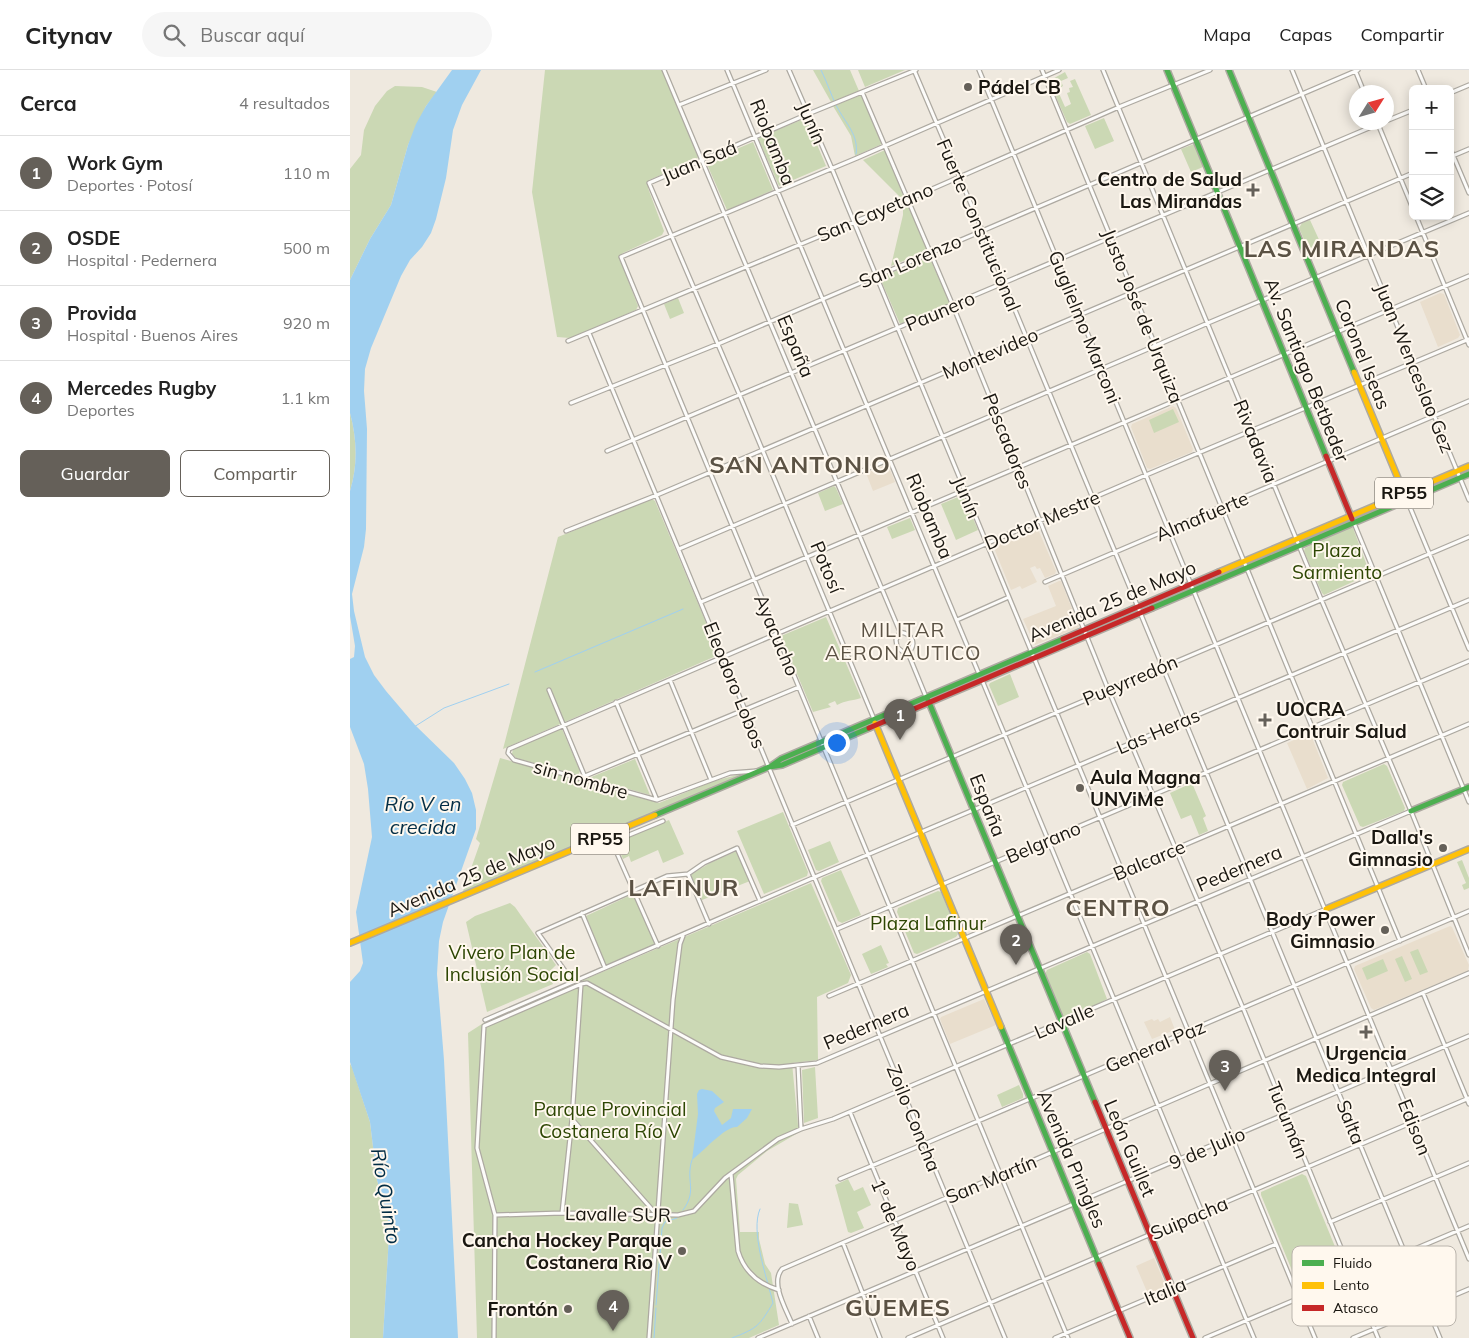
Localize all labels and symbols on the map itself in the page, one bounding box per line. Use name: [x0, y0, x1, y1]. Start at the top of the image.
place label: Pádel CB: [978, 75, 1061, 99]
marker: Pádel CB: [962, 81, 974, 93]
north arrow: [1349, 85, 1394, 130]
street label: Riobamba: [745, 95, 801, 189]
street label: Junín: [792, 98, 832, 148]
street label: Juan Saá: [658, 134, 740, 188]
street label: Fuerte Constitucional: [932, 135, 1026, 315]
place label: Centro de Salud Las Mirandas: [1097, 167, 1242, 213]
street label: San Cayetano: [813, 177, 937, 247]
marker: Centro de Salud Las Mirandas: [1246, 183, 1260, 197]
street label: Justo José de Urquiza: [1097, 225, 1189, 407]
street label: San Lorenzo: [855, 229, 965, 293]
district label: LAS MIRANDAS: [1244, 233, 1440, 263]
street label: Guglielmo Marconi: [1043, 247, 1127, 407]
street label: Av. Santiago Betbeder: [1259, 274, 1355, 466]
street label: Juan Wenceslao Gez: [1370, 280, 1460, 456]
street label: Paunero: [902, 286, 978, 336]
street label: Coronel Iseas: [1330, 295, 1396, 413]
street label: España: [772, 311, 820, 381]
street label: Montevideo: [938, 322, 1042, 384]
street label: Pescadores: [978, 390, 1038, 492]
street label: Rivadavia: [1228, 396, 1284, 486]
district label: SAN ANTONIO: [709, 449, 891, 479]
street label: Riobamba: [901, 470, 959, 562]
street label: Junín: [947, 472, 987, 522]
road number: RP55: [1375, 478, 1433, 508]
street label: Doctor Mestre: [980, 485, 1104, 555]
street label: Almafuerte: [1152, 486, 1252, 546]
street label: Potosí: [805, 537, 849, 598]
park label: Plaza Sarmiento: [1292, 538, 1382, 584]
street label: Avenida 25 de Mayo: [1024, 555, 1200, 647]
street label: Ayacucho: [749, 590, 805, 680]
district label: MILITAR AERONÁUTICO: [825, 617, 981, 665]
street label: Eleodoro Lobos: [699, 618, 771, 752]
street label: Pueyrredón: [1079, 649, 1181, 711]
place label: UOCRA Contruir Salud: [1276, 697, 1407, 743]
pin: 1: [884, 699, 916, 740]
street label: Las Heras: [1113, 703, 1203, 759]
marker: UOCRA Contruir Salud: [1258, 713, 1272, 727]
your location: [824, 730, 850, 756]
street label: sin nombre: [531, 754, 631, 804]
place label: Aula Magna UNViMe: [1090, 765, 1201, 811]
street label: España: [965, 770, 1011, 840]
marker: Aula Magna UNViMe: [1074, 782, 1086, 794]
water label: Río V en crecida: [384, 791, 462, 839]
street label: Belgrano: [1002, 815, 1084, 869]
road number: RP55: [571, 824, 629, 854]
place label: Dalla's Gimnasio: [1348, 825, 1433, 871]
street label: Avenida 25 de Mayo: [383, 830, 559, 922]
street label: Balcarce: [1109, 834, 1189, 886]
street label: Pedernera: [1193, 839, 1285, 897]
marker: Dalla's Gimnasio: [1437, 842, 1449, 854]
district label: LAFINUR: [628, 872, 740, 902]
district label: CENTRO: [1065, 892, 1171, 922]
place label: Body Power Gimnasio: [1266, 907, 1376, 953]
park label: Plaza Lafinur: [870, 911, 986, 935]
pin: 2: [1000, 924, 1032, 965]
marker: Body Power Gimnasio: [1379, 924, 1391, 936]
park label: Vivero Plan de Inclusión Social: [445, 940, 579, 986]
street label: Pedernera: [820, 997, 912, 1055]
street label: Lavalle: [1031, 998, 1097, 1044]
street label: General Paz: [1101, 1014, 1209, 1078]
marker: Urgencia Medica Integral: [1359, 1025, 1373, 1039]
place label: Urgencia Medica Integral: [1296, 1041, 1436, 1087]
pin: 3: [1209, 1050, 1241, 1091]
street label: Zoilo Concha: [882, 1061, 946, 1175]
street label: Tucumán: [1262, 1078, 1314, 1162]
street label: Avenida Pringles: [1032, 1086, 1112, 1232]
street label: Edison: [1393, 1095, 1437, 1159]
street label: León Guillet: [1099, 1096, 1161, 1200]
street label: Salta: [1331, 1096, 1371, 1148]
park label: Parque Provincial Costanera Río V: [533, 1097, 687, 1143]
street label: 9 de Julio: [1165, 1121, 1249, 1175]
water label: Río Quinto: [366, 1146, 407, 1246]
street label: San Martín: [942, 1149, 1040, 1209]
street label: 1º de Mayo: [866, 1175, 926, 1275]
street label: Suipacha: [1147, 1191, 1231, 1245]
street label: Lavalle SUR: [565, 1201, 671, 1227]
place label: Cancha Hockey Parque Costanera Rio V: [462, 1228, 672, 1274]
marker: Cancha Hockey Parque Costanera Rio V: [676, 1245, 688, 1257]
legend: [1292, 1246, 1456, 1326]
text: Fluido: [1333, 1254, 1372, 1272]
street label: Italia: [1140, 1271, 1190, 1311]
text: Lento: [1333, 1276, 1369, 1294]
pin: 4: [597, 1290, 629, 1331]
district label: GÜEMES: [845, 1292, 951, 1322]
place label: Frontón: [487, 1297, 558, 1321]
text: Atasco: [1333, 1299, 1378, 1317]
marker: Frontón: [562, 1303, 574, 1315]

